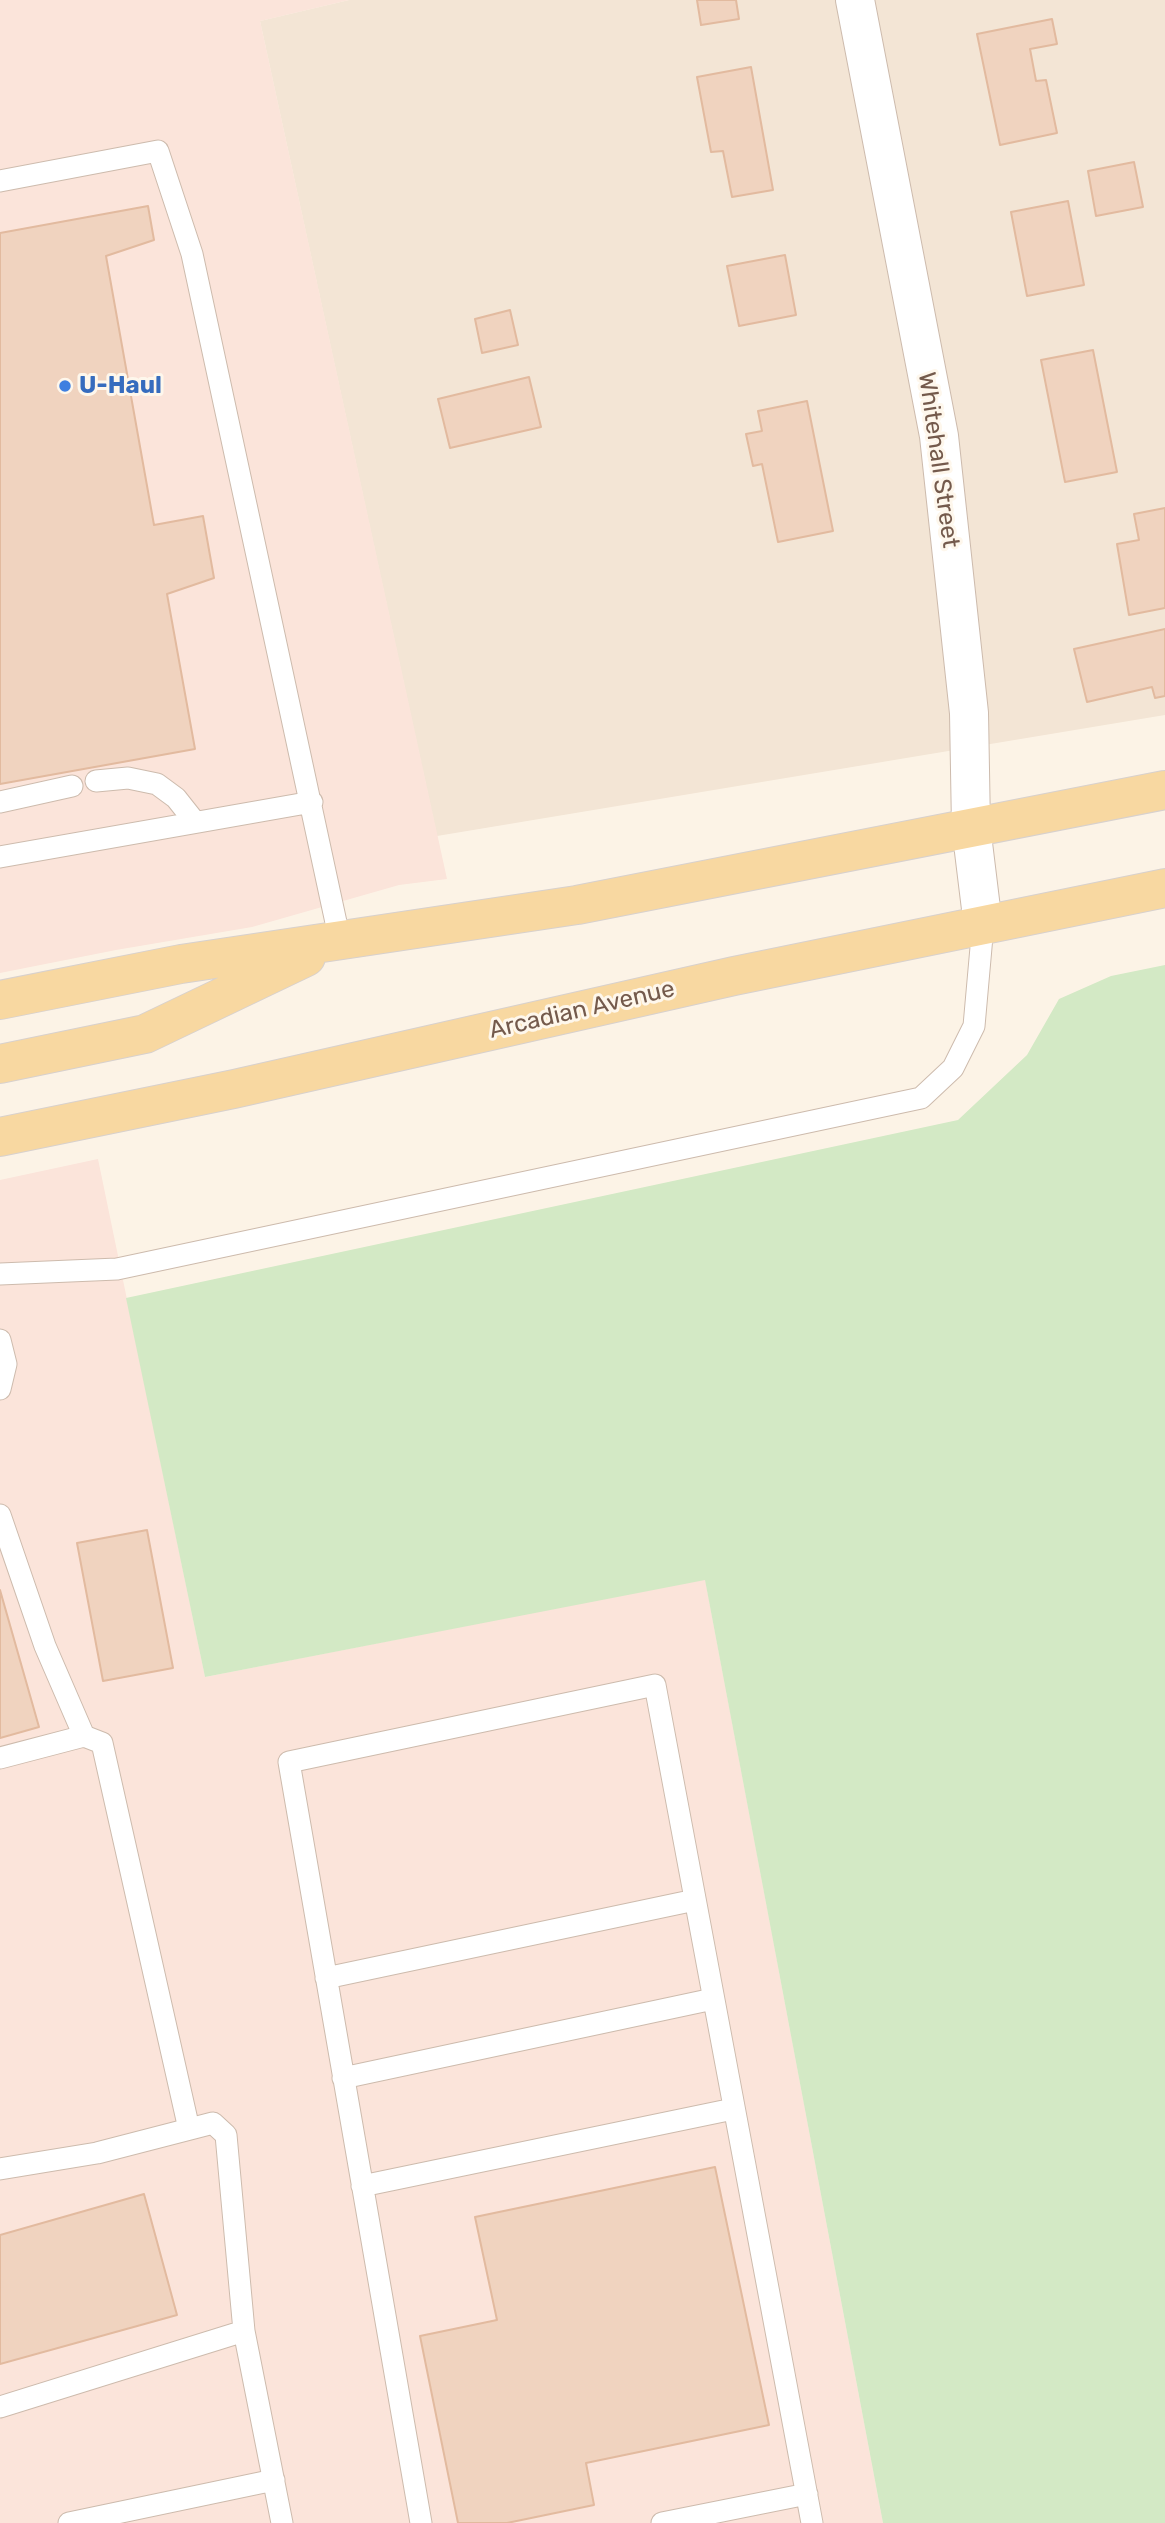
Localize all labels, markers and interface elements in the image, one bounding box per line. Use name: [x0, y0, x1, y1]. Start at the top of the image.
street label: Whitehall Street: [911, 370, 965, 550]
place label: U-Haul: [79, 372, 162, 400]
marker: U-Haul: [57, 378, 73, 394]
street label: Arcadian Avenue: [487, 975, 677, 1045]

